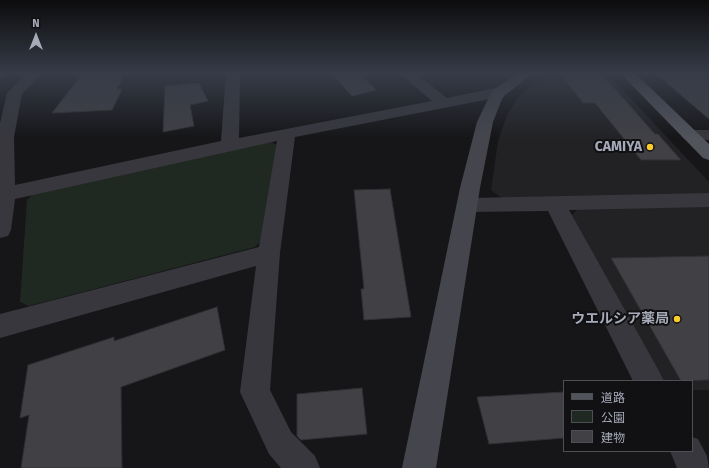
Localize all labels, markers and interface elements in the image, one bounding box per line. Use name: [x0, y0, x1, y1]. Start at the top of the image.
north arrow: [16, 16, 56, 56]
text: N: [32, 17, 40, 30]
place label: CAMIYA: [595, 139, 642, 155]
marker: CAMIYA: [645, 142, 655, 152]
place label: ウエルシア薬局: [571, 311, 669, 327]
marker: ウエルシア薬局: [672, 314, 682, 324]
legend: [563, 380, 693, 452]
text: 道路: [601, 391, 625, 405]
text: 公園: [601, 411, 625, 425]
text: 建物: [601, 431, 625, 445]

